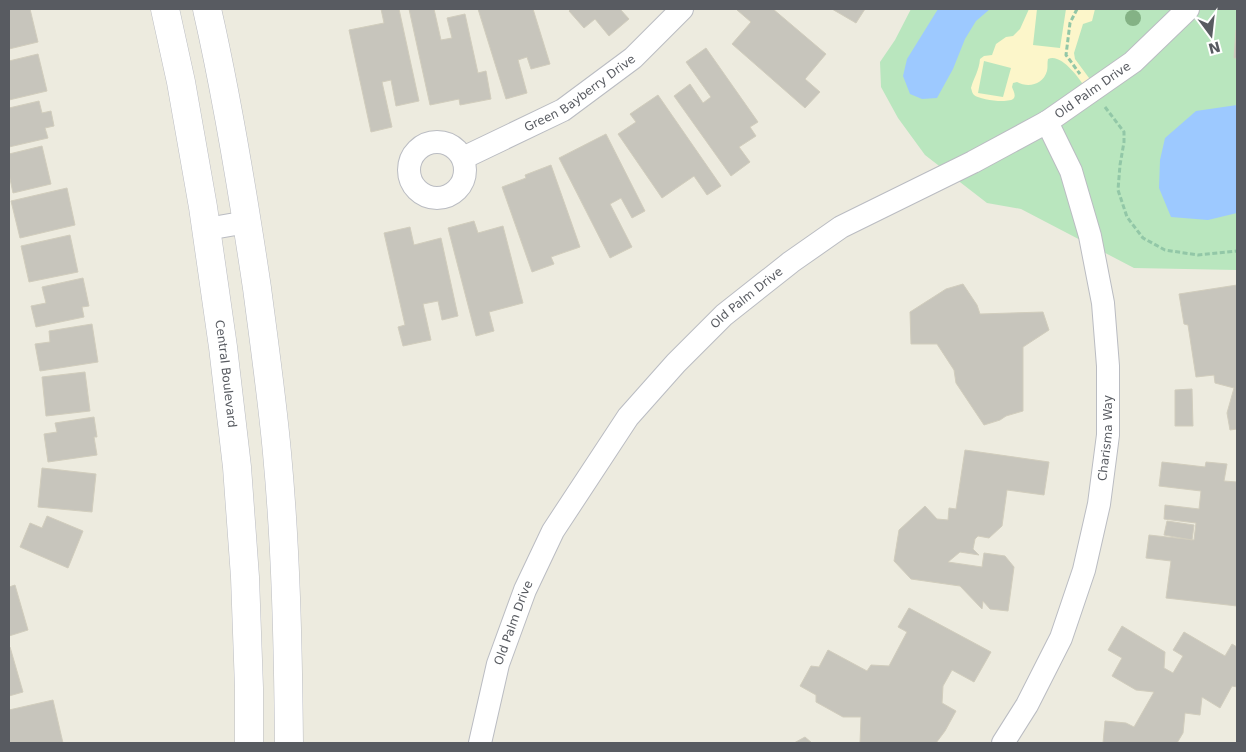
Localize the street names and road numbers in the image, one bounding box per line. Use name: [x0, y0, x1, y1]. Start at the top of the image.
street label: Green Bayberry Drive: [522, 52, 638, 135]
street label: Old Palm Drive: [1052, 59, 1133, 121]
street label: Old Palm Drive: [708, 264, 786, 331]
street label: Central Boulevard: [212, 319, 239, 428]
street label: Charisma Way: [1095, 395, 1115, 482]
street label: Old Palm Drive: [491, 578, 536, 667]

